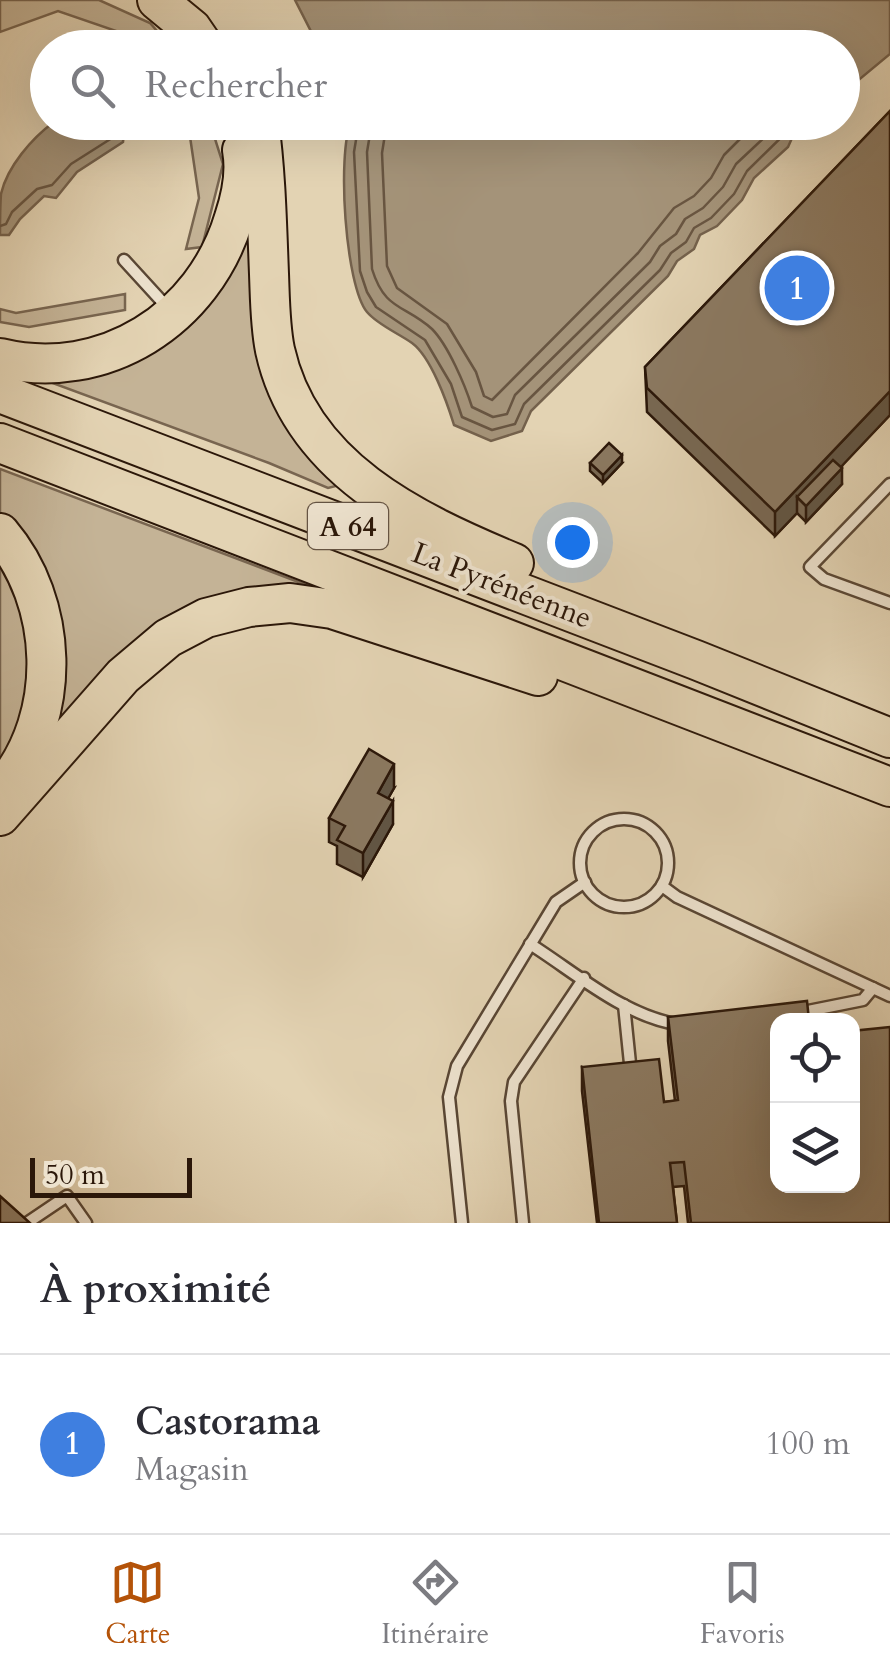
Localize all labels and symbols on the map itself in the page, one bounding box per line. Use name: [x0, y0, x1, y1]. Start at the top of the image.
pin: 1: [764, 250, 830, 326]
road number: A 64: [308, 503, 388, 549]
your location: [547, 517, 598, 568]
street label: La Pyrénéenne: [406, 532, 598, 639]
scale bar: [30, 1153, 192, 1198]

